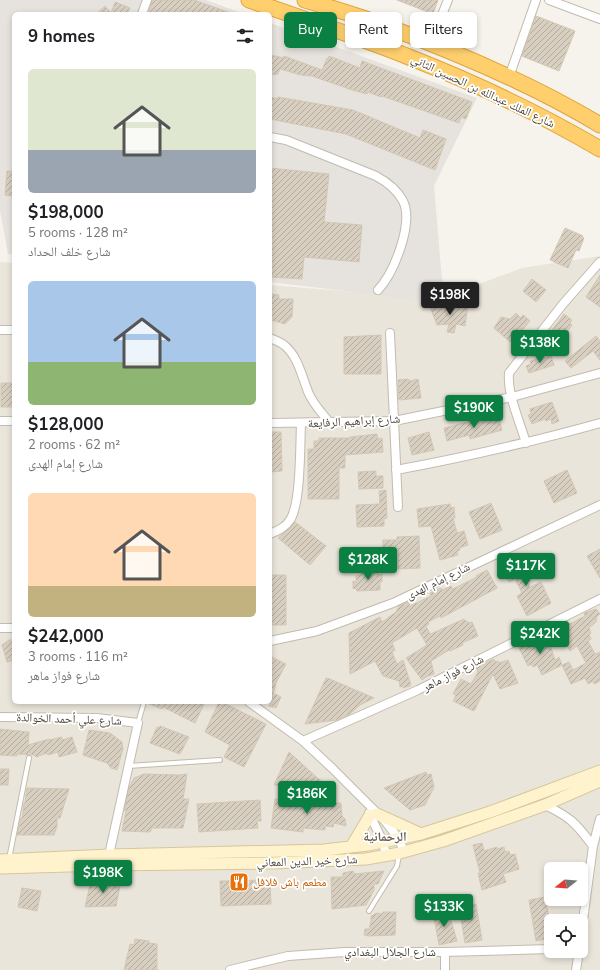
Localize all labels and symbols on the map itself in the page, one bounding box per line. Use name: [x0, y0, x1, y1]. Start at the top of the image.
street label: شارع الملك عبدالله بن الحسين الثاني: [408, 51, 557, 133]
pin: $198K: [422, 282, 478, 316]
pin: $138K: [512, 330, 568, 364]
pin: $190K: [446, 395, 502, 429]
street label: شارع إبراهيم الرفايعة: [307, 411, 401, 431]
pin: $128K: [340, 547, 396, 581]
pin: $117K: [498, 553, 554, 587]
street label: شارع إمام الهدى: [403, 559, 473, 603]
pin: $242K: [512, 621, 568, 655]
street label: شارع فواز ماهر: [419, 651, 486, 696]
street label: شارع علي أحمد الخوالدة: [16, 709, 122, 731]
pin: $186K: [279, 781, 335, 815]
district label: الرحمانية: [363, 828, 407, 846]
street label: شارع خير الدين المعاني: [256, 851, 358, 873]
pin: $198K: [75, 860, 131, 894]
north arrow: [544, 862, 588, 906]
restaurant icon: مطعم باش فلافل: [228, 871, 250, 893]
place label: مطعم باش فلافل: [253, 874, 326, 890]
pin: $133K: [416, 894, 472, 928]
street label: شارع الجلال البغدادي: [344, 944, 436, 962]

